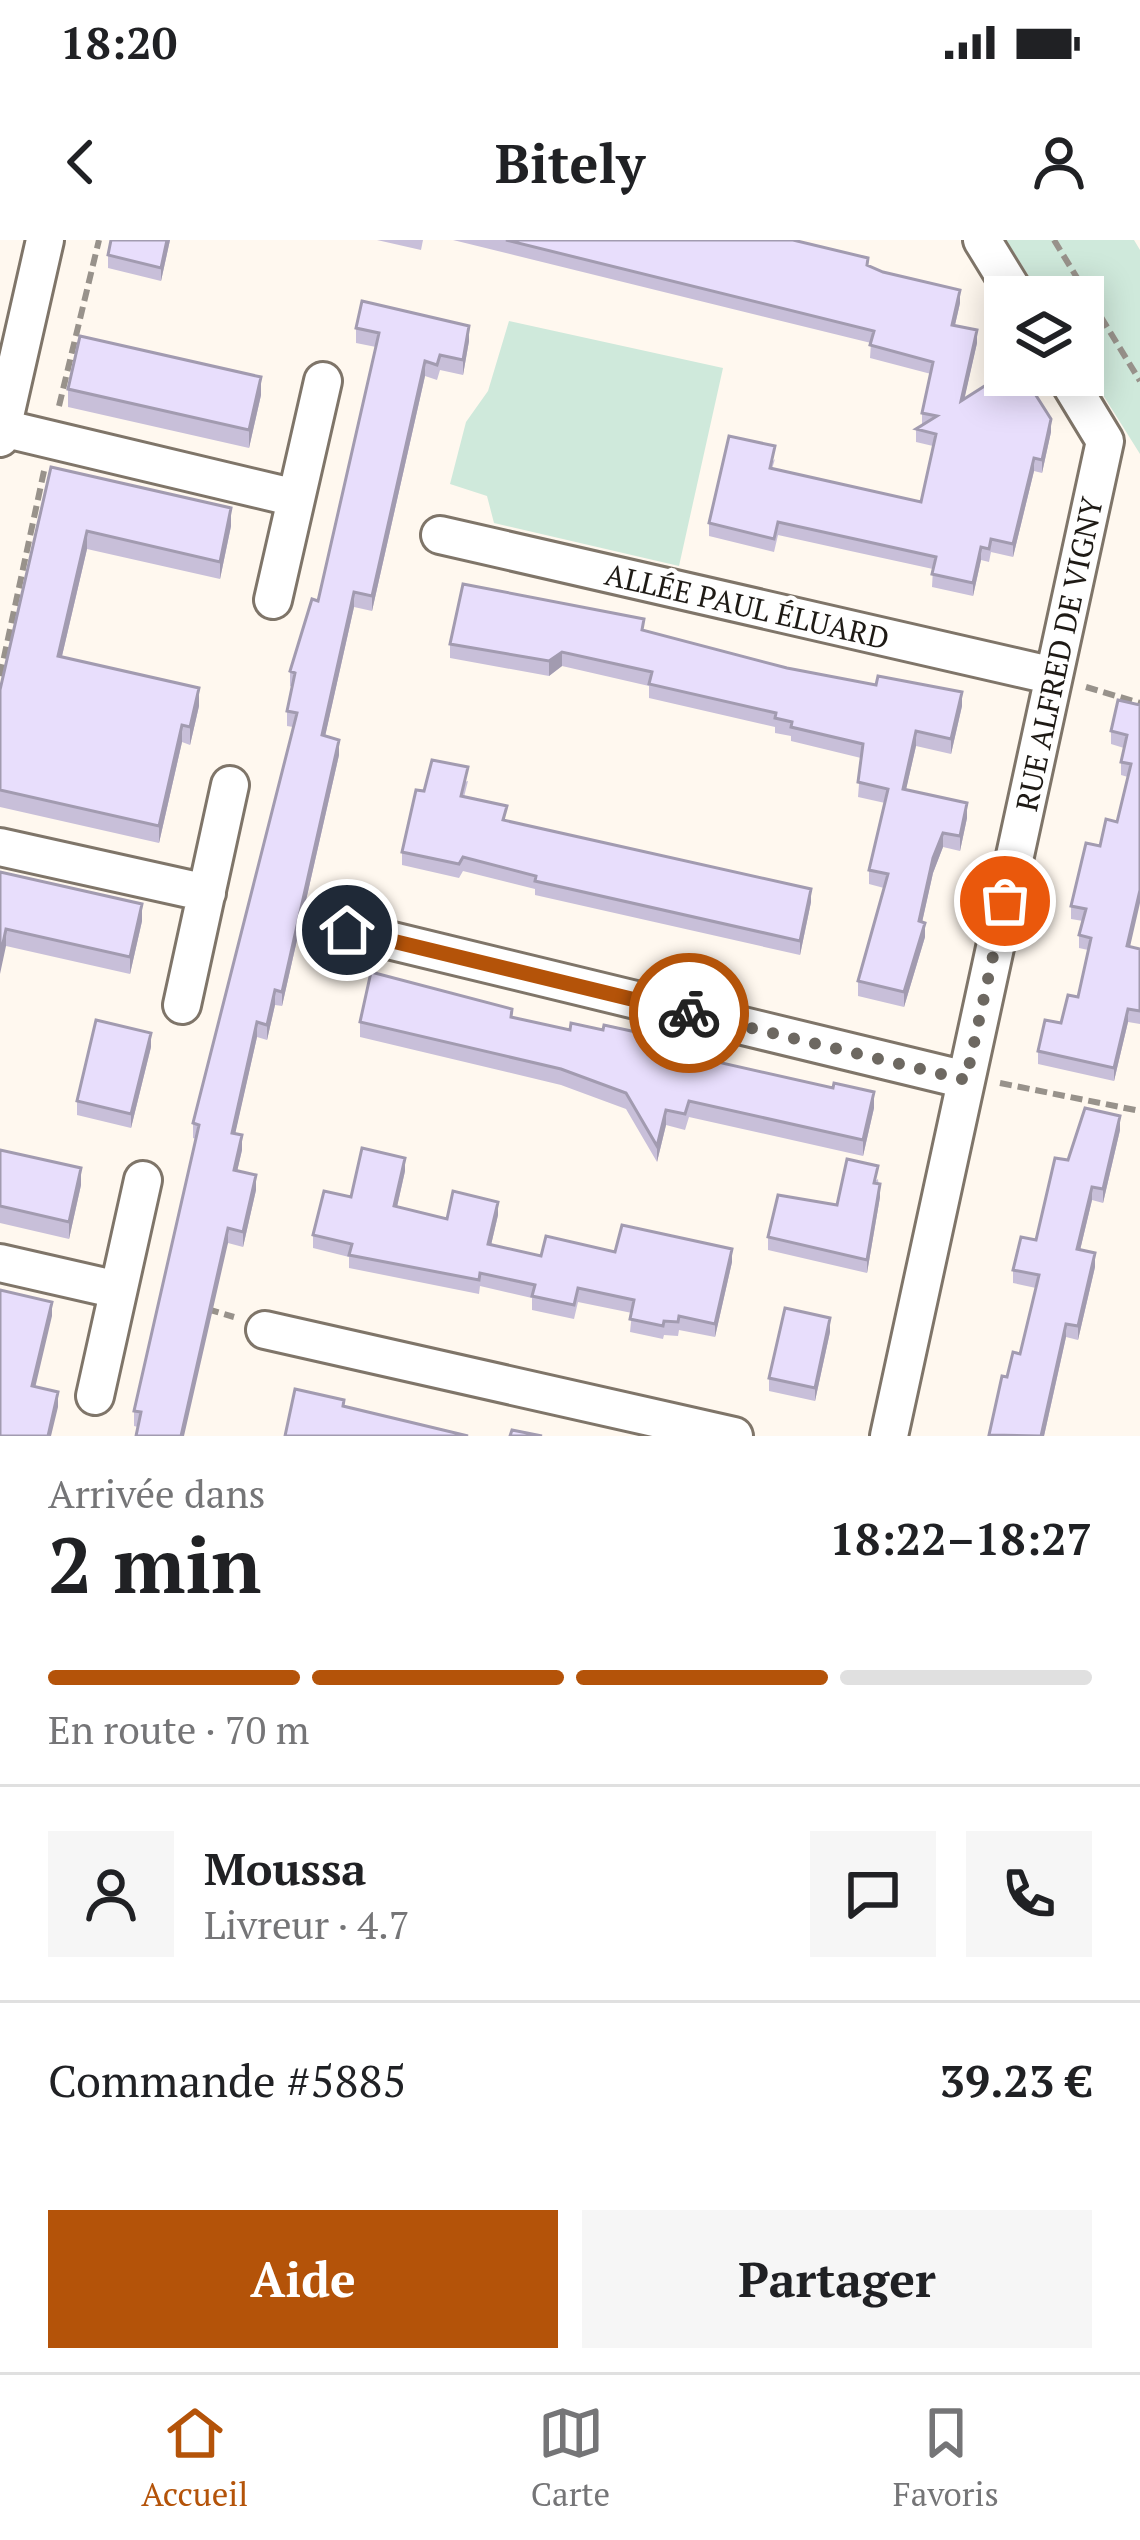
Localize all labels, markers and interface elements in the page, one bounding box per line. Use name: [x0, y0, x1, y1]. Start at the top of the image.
text: 18:20: [60, 12, 177, 72]
text: Bitely: [495, 127, 645, 198]
icon: back: [48, 129, 114, 195]
icon: person: [1026, 129, 1092, 195]
map controls: [984, 276, 1104, 396]
button: layers: [984, 276, 1104, 396]
street label: RUE ALFRED DE VIGNY: [1006, 493, 1112, 815]
street label: ALLÉE PAUL ÉLUARD: [601, 554, 893, 658]
pin: [954, 850, 1056, 952]
icon: bag: [972, 868, 1038, 934]
pin: [296, 879, 398, 981]
icon: home: [314, 897, 380, 963]
courier: [629, 953, 749, 1073]
icon: bike: [656, 980, 722, 1046]
text: Arrivée dans: [48, 1467, 266, 1519]
text: 18:22–18:27: [830, 1508, 1092, 1568]
text: 2 min: [48, 1512, 261, 1615]
text: En route · 70 m: [48, 1703, 309, 1755]
button: person: [48, 1831, 174, 1957]
button: chat: [810, 1831, 936, 1957]
button: phone: [966, 1831, 1092, 1957]
text: Moussa: [204, 1838, 366, 1898]
text: Livreur · 4.7: [204, 1898, 410, 1950]
text: Commande #5885: [48, 2050, 406, 2110]
text: 39.23 €: [939, 2050, 1092, 2110]
button: Aide: [48, 2210, 558, 2348]
button: Partager: [582, 2210, 1092, 2348]
tab: Accueil: [141, 2400, 248, 2515]
tab: Carte: [531, 2400, 610, 2515]
tab: Favoris: [893, 2400, 999, 2515]

